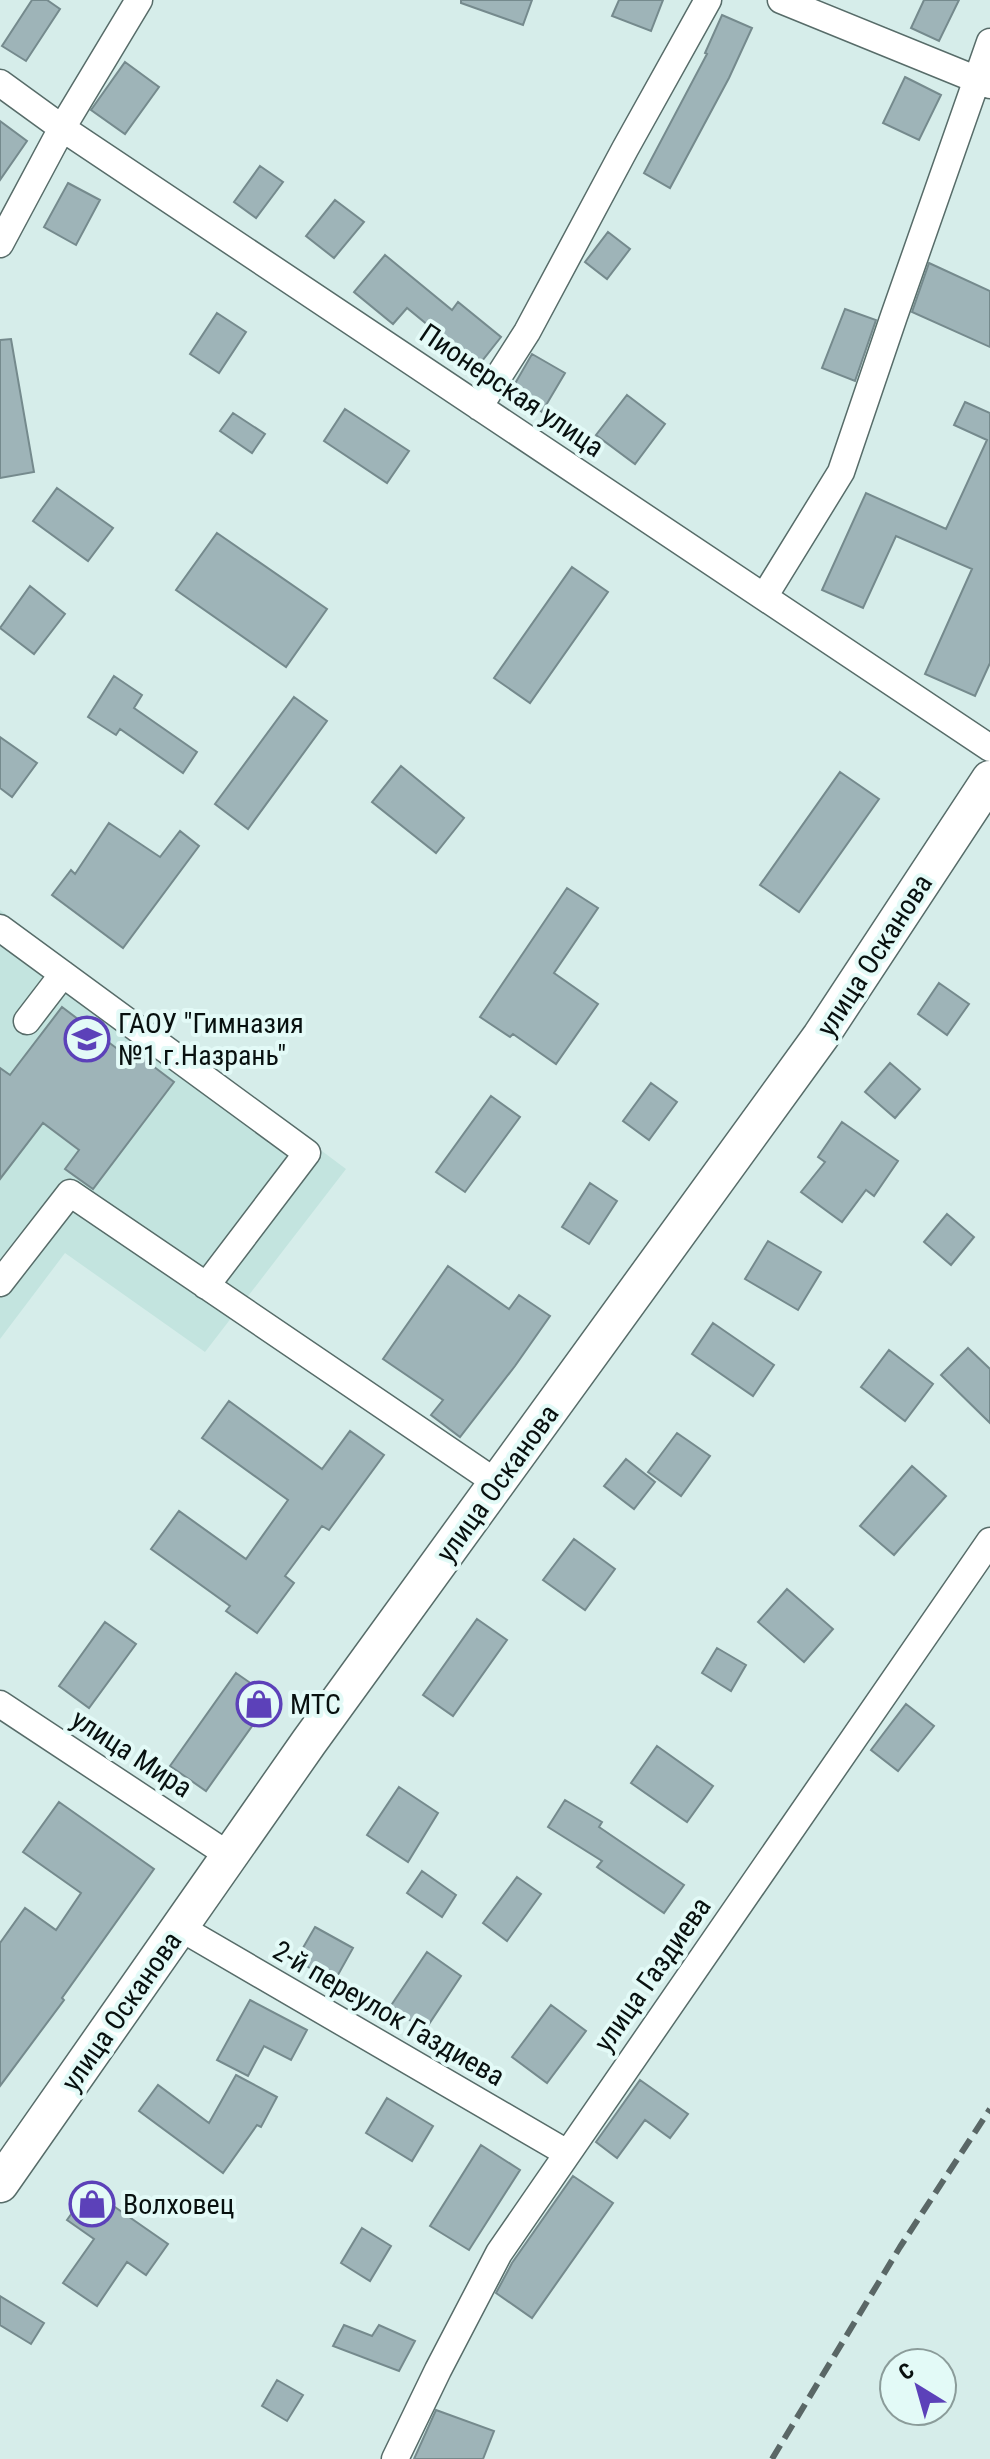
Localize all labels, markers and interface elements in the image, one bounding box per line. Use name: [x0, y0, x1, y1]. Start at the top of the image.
street label: Пионерская улица: [414, 317, 610, 464]
street label: улица Осканова: [810, 868, 939, 1043]
place label: ГАОУ "Гимназия №1 г.Назрань": [118, 1007, 304, 1072]
school or university icon: ГАОУ "Гимназия №1 г.Назрань": [63, 1015, 111, 1063]
street label: улица Осканова: [429, 1398, 566, 1568]
shop icon: МТС: [235, 1680, 283, 1728]
place label: МТС: [290, 1688, 341, 1721]
street label: улица Мира: [65, 1702, 198, 1805]
street label: улица Газдиева: [587, 1891, 718, 2058]
street label: улица Осканова: [54, 1925, 188, 2097]
street label: 2-й переулок Газдиева: [267, 1934, 510, 2093]
shop icon: Волховец: [68, 2180, 116, 2228]
place label: Волховец: [123, 2188, 234, 2221]
north arrow: [878, 2347, 958, 2427]
text: С: [894, 2358, 919, 2385]

